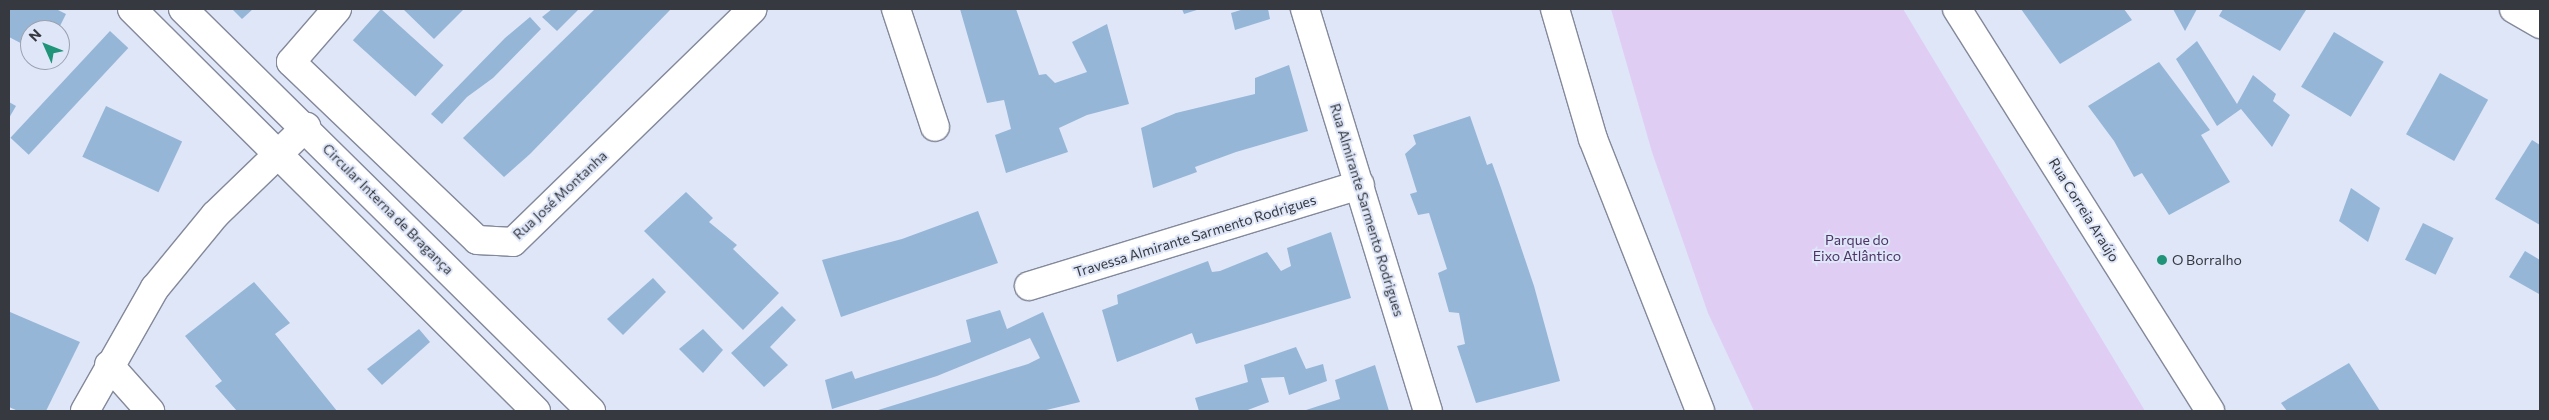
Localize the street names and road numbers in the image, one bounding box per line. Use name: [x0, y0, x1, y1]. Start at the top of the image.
street label: Rua Almirante Sarmento Rodrigues: [1327, 101, 1407, 319]
street label: Circular Interna de Bragança: [319, 140, 457, 278]
street label: Rua José Montanha: [510, 147, 610, 243]
street label: Rua Correia Araújo: [2045, 155, 2123, 265]
street label: Travessa Almirante Sarmento Rodrigues: [1072, 191, 1318, 281]

